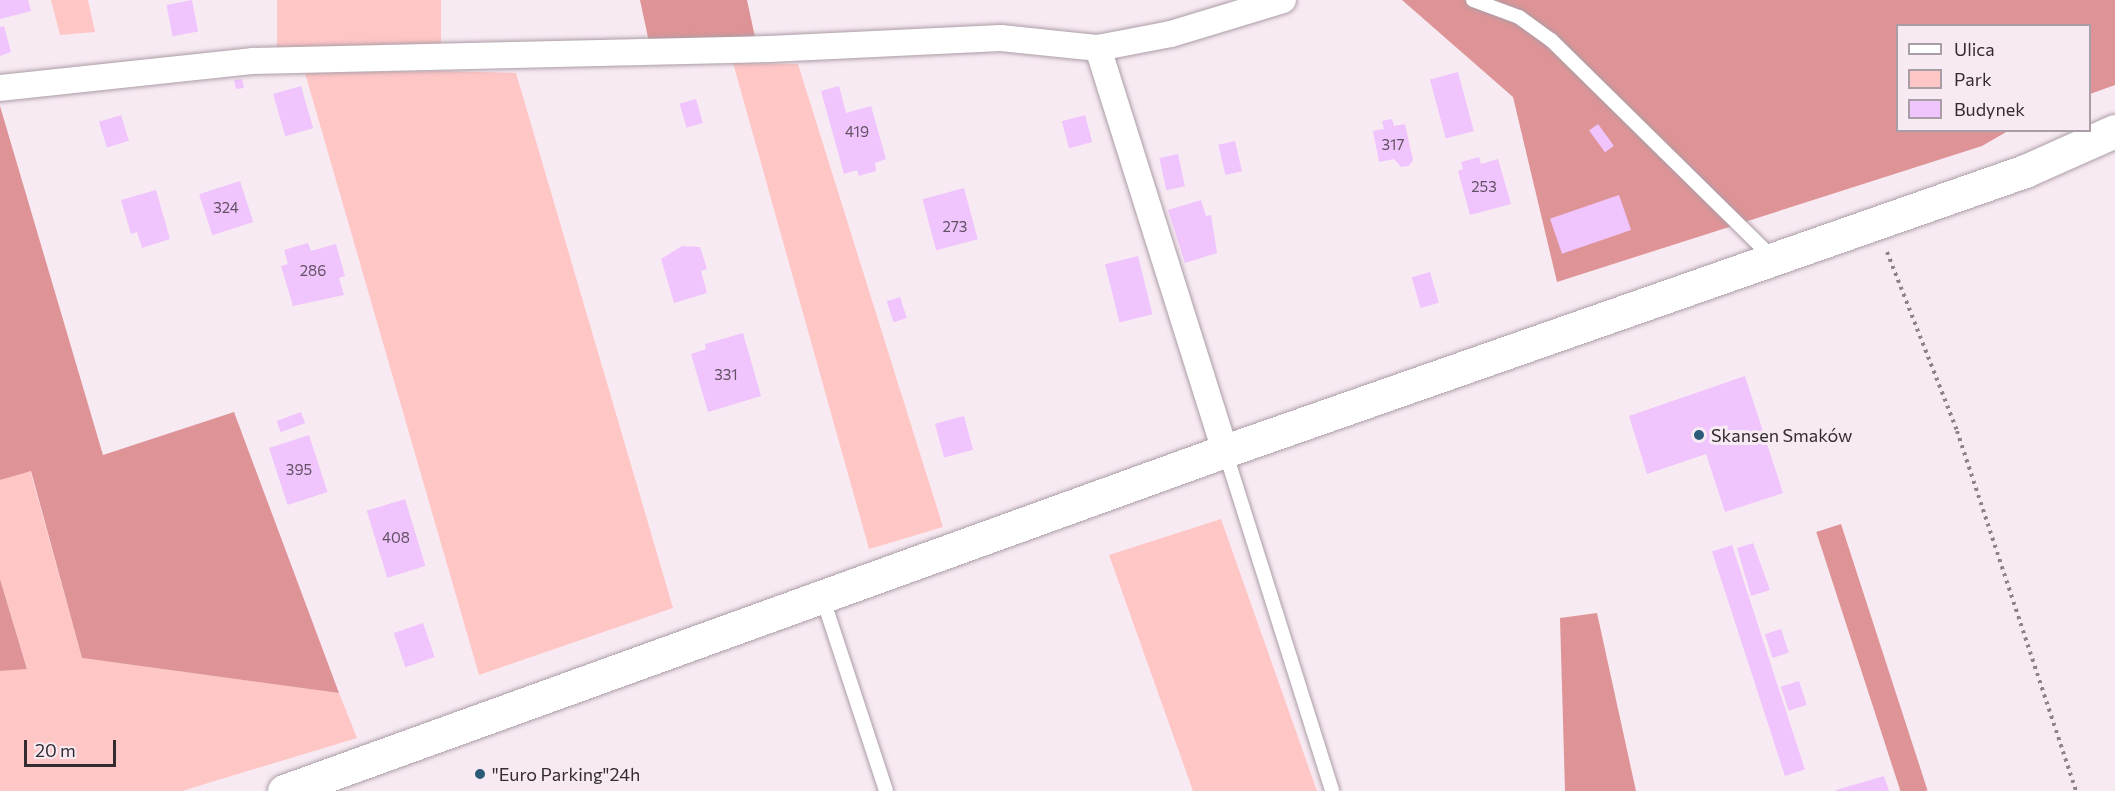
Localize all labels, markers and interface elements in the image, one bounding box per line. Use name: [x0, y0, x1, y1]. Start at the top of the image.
legend: [1896, 24, 2091, 132]
text: Ulica: [1954, 38, 1995, 60]
text: Park: [1954, 68, 1992, 90]
text: Budynek: [1954, 98, 2025, 120]
house number: 419: [845, 123, 869, 141]
house number: 317: [1382, 136, 1404, 154]
house number: 253: [1471, 178, 1497, 196]
house number: 324: [213, 199, 239, 217]
house number: 273: [943, 218, 967, 236]
house number: 286: [300, 262, 326, 280]
house number: 331: [714, 366, 738, 384]
place label: Skansen Smaków: [1711, 424, 1852, 446]
marker: Skansen Smaków: [1692, 428, 1706, 442]
house number: 395: [286, 461, 312, 479]
house number: 408: [382, 529, 410, 547]
scale bar: [27, 728, 118, 766]
text: 20 m: [35, 739, 76, 761]
place label: "Euro Parking"24h: [492, 763, 640, 785]
marker: "Euro Parking"24h: [473, 767, 487, 781]

